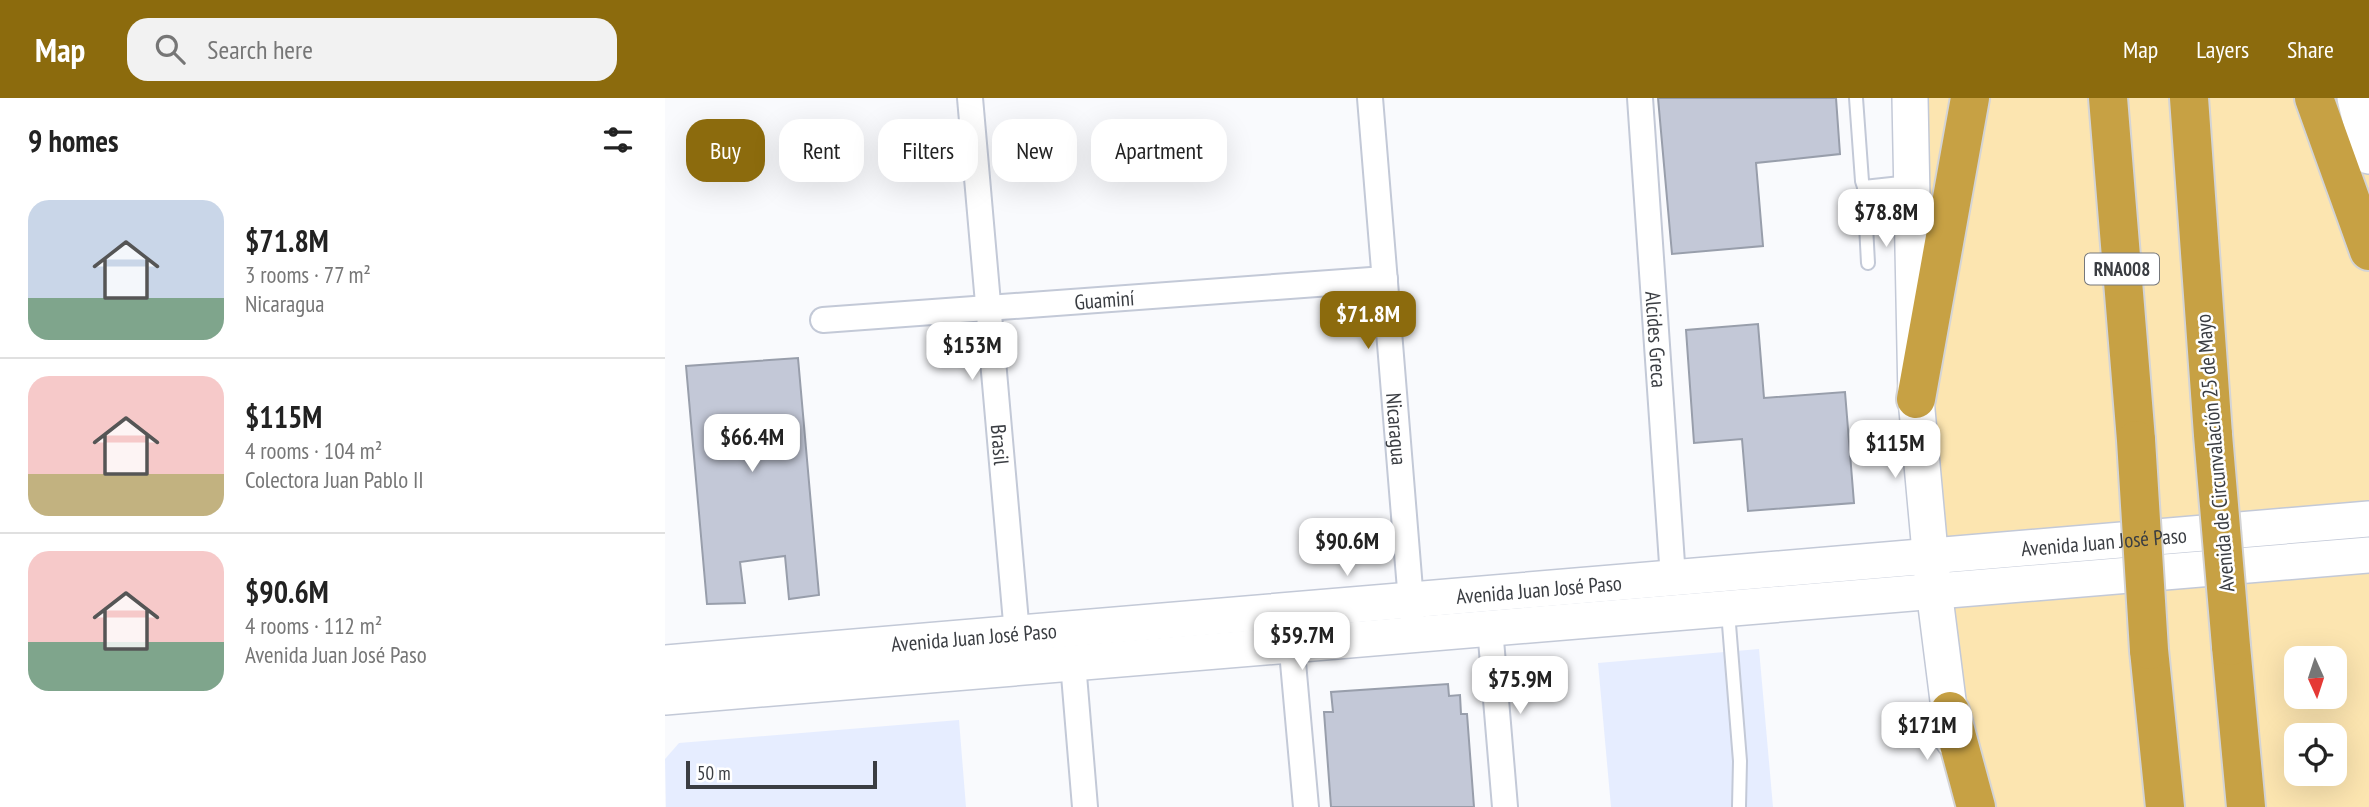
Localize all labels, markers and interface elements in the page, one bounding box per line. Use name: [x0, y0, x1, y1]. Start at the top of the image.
search box: [127, 18, 617, 81]
text: Map: [35, 28, 85, 71]
icon: search: [151, 30, 189, 68]
text: Search here: [207, 33, 313, 66]
text: Map: [2123, 34, 2158, 65]
text: Layers: [2196, 34, 2249, 65]
text: Share: [2287, 34, 2334, 65]
chip: Buy: [686, 119, 765, 182]
chip: Rent: [779, 119, 864, 182]
chip: Filters: [878, 119, 978, 182]
chip: New: [992, 119, 1077, 182]
chip: Apartment: [1091, 119, 1227, 182]
text: 9 homes: [28, 121, 119, 160]
icon: filters: [599, 121, 637, 159]
pin: $78.8M: [1829, 190, 1943, 249]
text: $78.8M: [1854, 197, 1918, 226]
text: $71.8M: [245, 221, 329, 260]
icon: home: [84, 228, 168, 312]
road number: RNA008: [2085, 253, 2159, 284]
text: 3 rooms · 77 m²: [245, 260, 371, 289]
street label: Guaminí: [1073, 284, 1136, 315]
text: Nicaragua: [245, 289, 324, 318]
street label: Alcides Greca: [1640, 290, 1673, 389]
pin: $71.8M: [1311, 292, 1425, 351]
text: $71.8M: [1336, 299, 1400, 328]
street label: Avenida de Circunvalación 25 de Mayo: [2189, 313, 2241, 593]
pin: $153M: [923, 322, 1021, 382]
text: $153M: [942, 330, 1002, 359]
street label: Nicaragua: [1381, 392, 1413, 466]
text: $115M: [245, 397, 322, 436]
icon: home: [84, 404, 168, 488]
pin: $66.4M: [695, 414, 809, 474]
pin: $115M: [1846, 420, 1944, 480]
text: $66.4M: [720, 422, 784, 451]
street label: Brasil: [985, 423, 1016, 466]
text: $115M: [1865, 428, 1925, 457]
text: 4 rooms · 104 m²: [245, 436, 382, 465]
text: Colectora Juan Pablo II: [245, 465, 424, 494]
pin: $90.6M: [1290, 518, 1404, 578]
street label: Avenida Juan José Paso: [2020, 521, 2188, 562]
text: $90.6M: [1315, 526, 1379, 555]
street label: Avenida Juan José Paso: [1455, 569, 1623, 610]
text: $90.6M: [245, 572, 329, 611]
icon: home: [84, 579, 168, 663]
text: 4 rooms · 112 m²: [245, 611, 382, 640]
pin: $59.7M: [1245, 612, 1359, 672]
street label: Avenida Juan José Paso: [890, 616, 1058, 657]
text: $59.7M: [1270, 620, 1334, 649]
text: Avenida Juan José Paso: [245, 640, 427, 669]
north arrow: [2284, 646, 2347, 709]
map controls: [2284, 646, 2347, 786]
pin: $75.9M: [1463, 656, 1577, 716]
text: $75.9M: [1488, 664, 1552, 693]
pin: $171M: [1878, 702, 1976, 762]
text: $171M: [1897, 710, 1957, 739]
button: locate: [2284, 723, 2347, 786]
scale bar: [686, 758, 877, 790]
text: 50 m: [697, 761, 731, 785]

